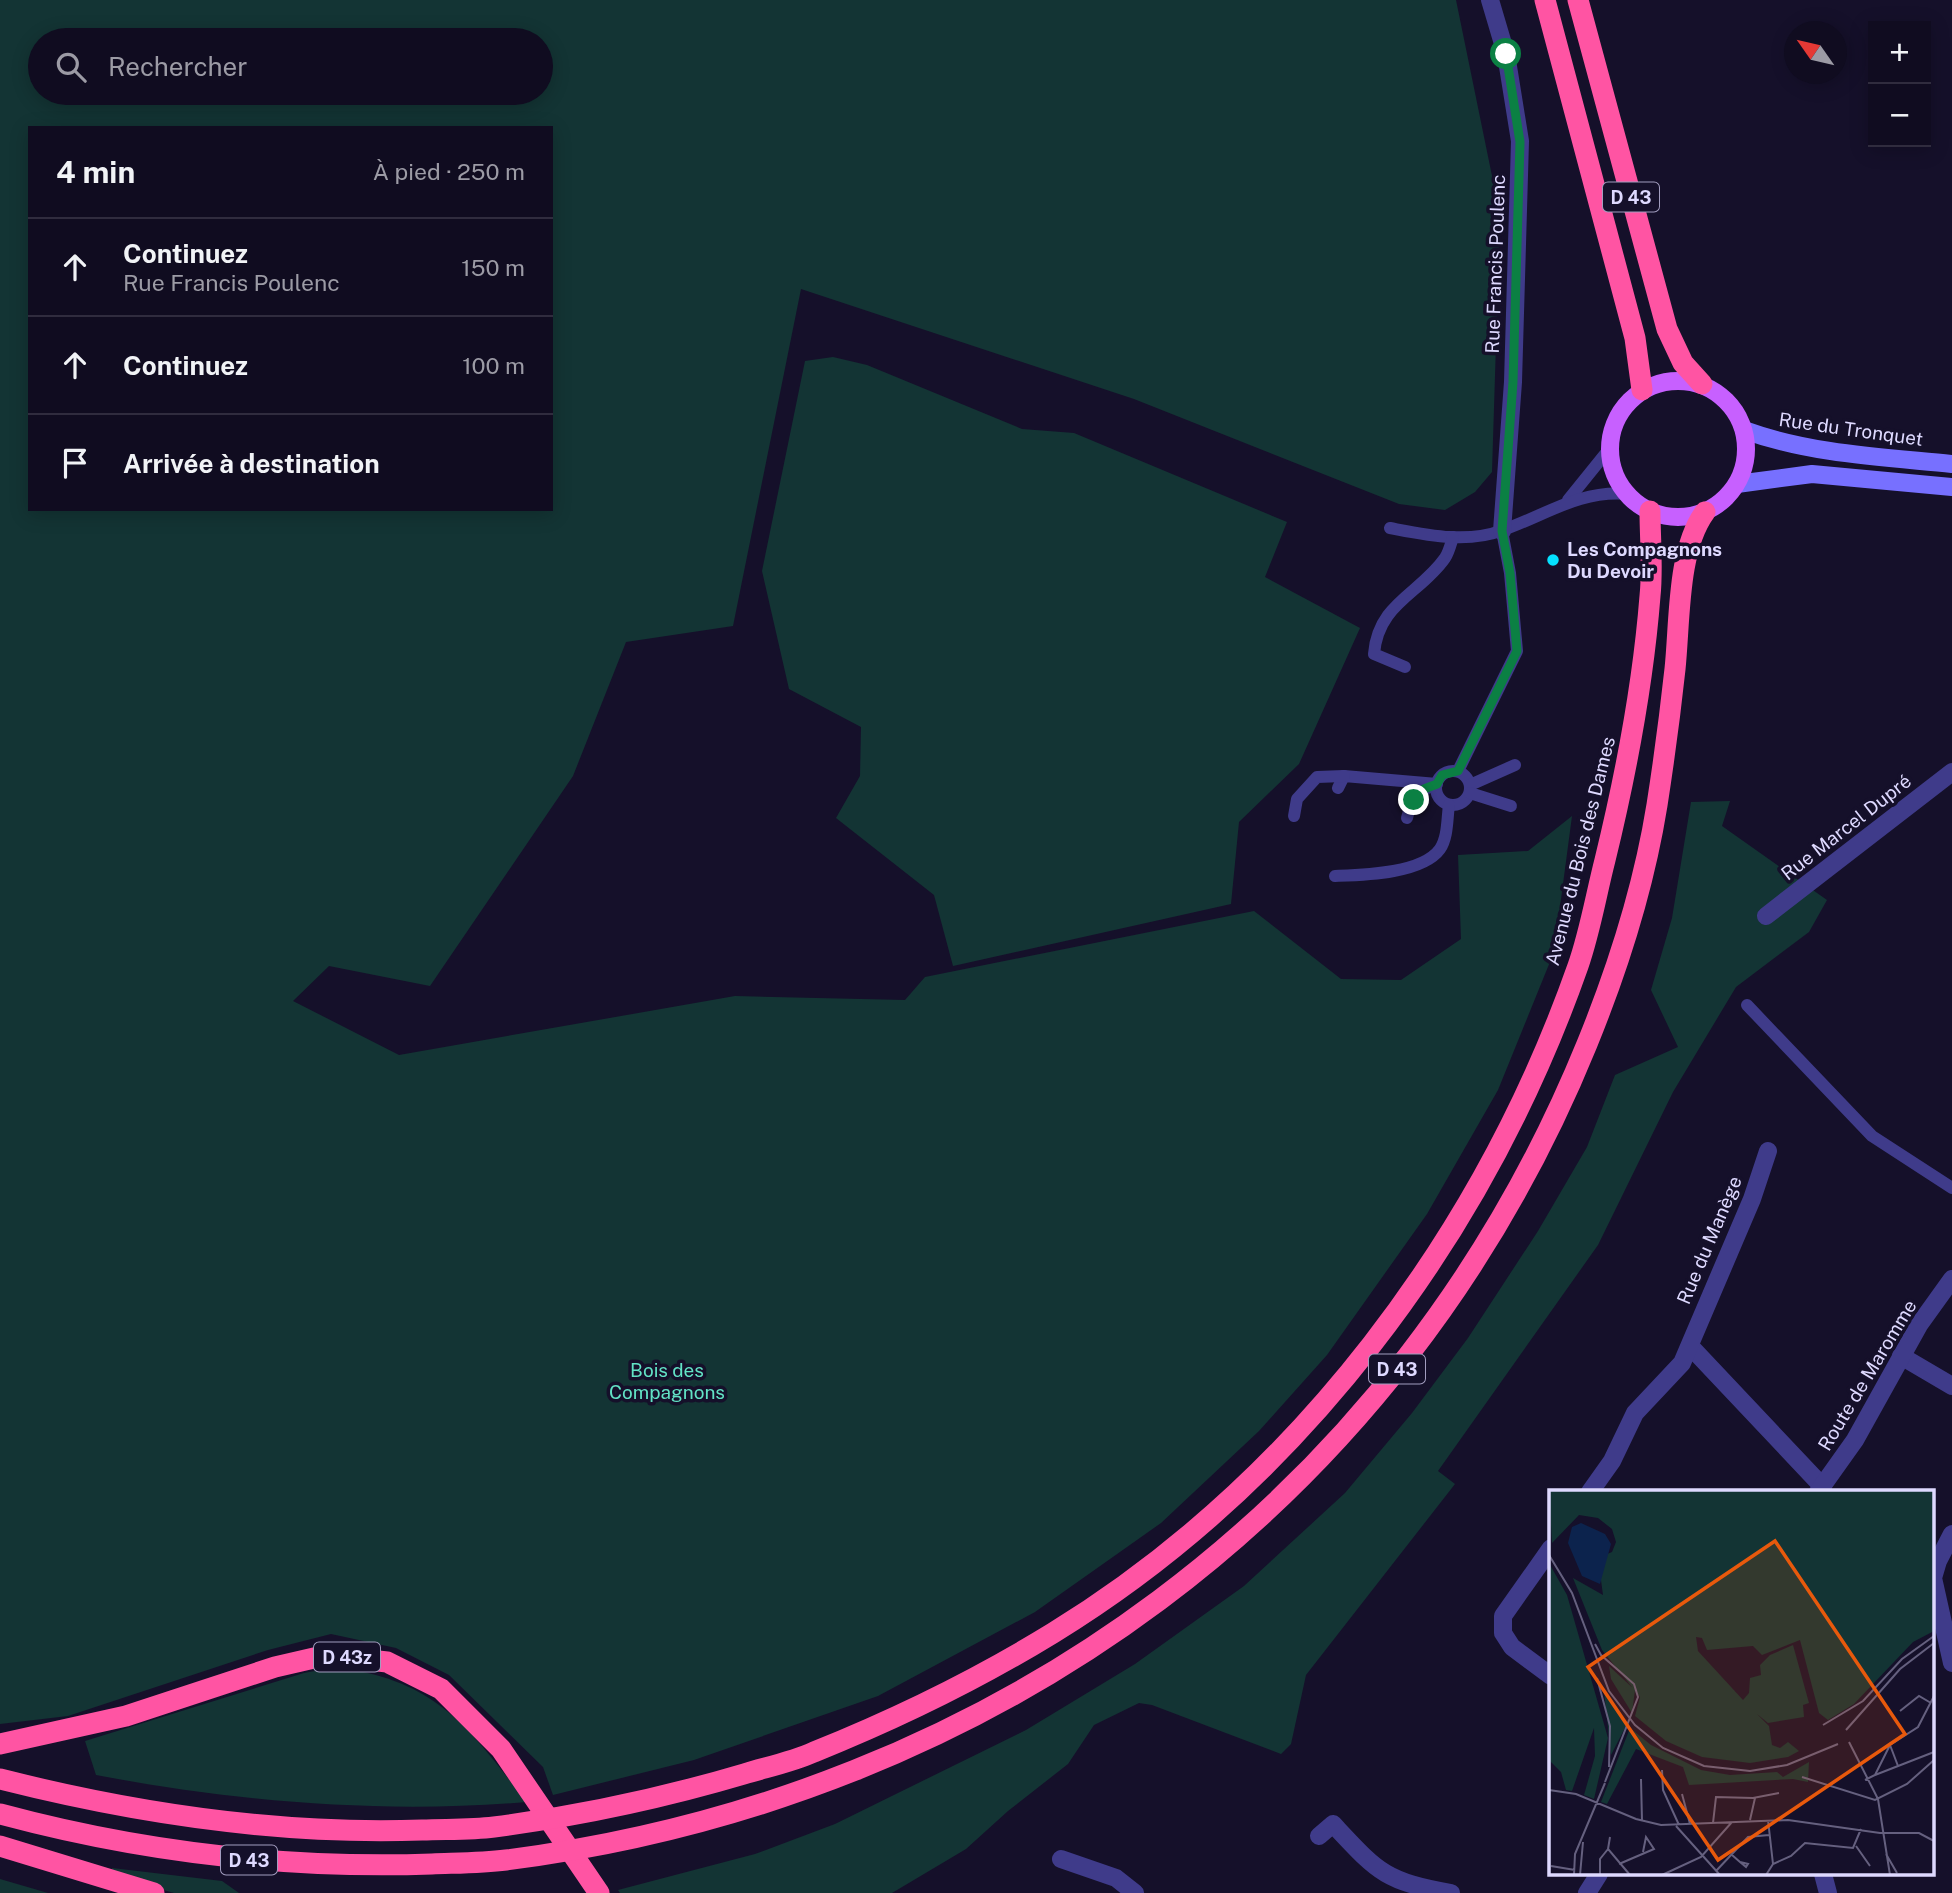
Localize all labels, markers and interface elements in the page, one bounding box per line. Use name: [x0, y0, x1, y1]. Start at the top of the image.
north arrow: [1784, 21, 1847, 84]
map controls: [1868, 21, 1931, 147]
button: +: [1868, 21, 1931, 84]
search box: [28, 28, 553, 105]
route start: [1490, 38, 1521, 69]
icon: search: [52, 48, 90, 86]
text: Rechercher: [108, 51, 247, 82]
button: −: [1868, 84, 1931, 147]
text: 4 min: [56, 154, 135, 190]
text: À pied · 250 m: [373, 158, 525, 185]
street label: Rue Francis Poulenc: [1481, 174, 1509, 354]
road number: D 43: [1603, 182, 1659, 212]
text: Continuez: [123, 238, 248, 269]
icon: ahead: [56, 248, 94, 286]
text: 150 m: [461, 254, 525, 281]
text: Rue Francis Poulenc: [123, 269, 340, 296]
icon: ahead: [56, 346, 94, 384]
text: Continuez: [123, 350, 248, 381]
text: 100 m: [462, 352, 525, 379]
street label: Rue du Tronquet: [1777, 408, 1925, 450]
icon: arrive: [56, 444, 94, 482]
text: Arrivée à destination: [123, 448, 380, 479]
place label: Les Compagnons Du Devoir: [1567, 538, 1722, 582]
marker: Les Compagnons Du Devoir: [1545, 552, 1561, 568]
street label: Avenue du Bois des Dames: [1541, 734, 1619, 968]
street label: Rue Marcel Dupré: [1777, 770, 1915, 884]
route end: [1398, 784, 1429, 815]
street label: Rue du Manège: [1672, 1173, 1746, 1307]
street label: Route de Maromme: [1813, 1296, 1921, 1454]
road number: D 43: [1369, 1354, 1425, 1384]
park label: Bois des Compagnons: [609, 1359, 725, 1403]
inset map: [1549, 1490, 1934, 1876]
road number: D 43z: [314, 1642, 380, 1672]
road number: D 43: [221, 1846, 277, 1874]

